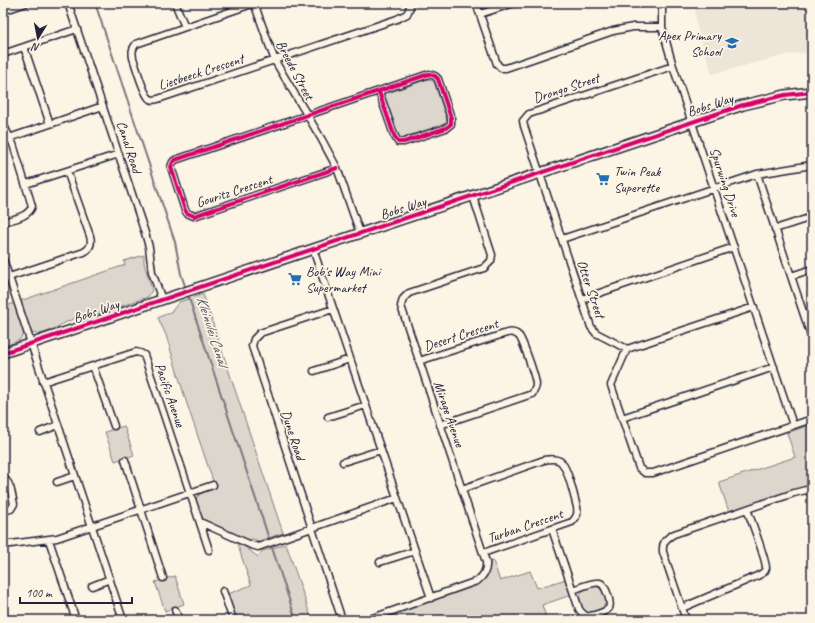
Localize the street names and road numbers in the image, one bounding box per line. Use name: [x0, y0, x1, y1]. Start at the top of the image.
street label: Breede Street: [272, 37, 318, 104]
street label: Liesbeeck Crescent: [156, 50, 248, 94]
street label: Drongo Street: [531, 69, 603, 107]
street label: Bobs Way: [685, 89, 736, 120]
street label: Canal Road: [113, 119, 146, 178]
street label: Spurwing Drive: [706, 145, 745, 220]
street label: Gouritz Crescent: [194, 170, 275, 211]
street label: Bobs Way: [378, 192, 429, 223]
street label: Otter Street: [573, 258, 610, 322]
street label: Bobs Way: [71, 295, 122, 327]
street label: Desert Crescent: [422, 315, 501, 355]
street label: Pacific Avenue: [151, 361, 189, 431]
street label: Mirage Avenue: [430, 379, 469, 451]
street label: Dune Road: [277, 408, 310, 464]
street label: Turban Crescent: [485, 505, 566, 547]

